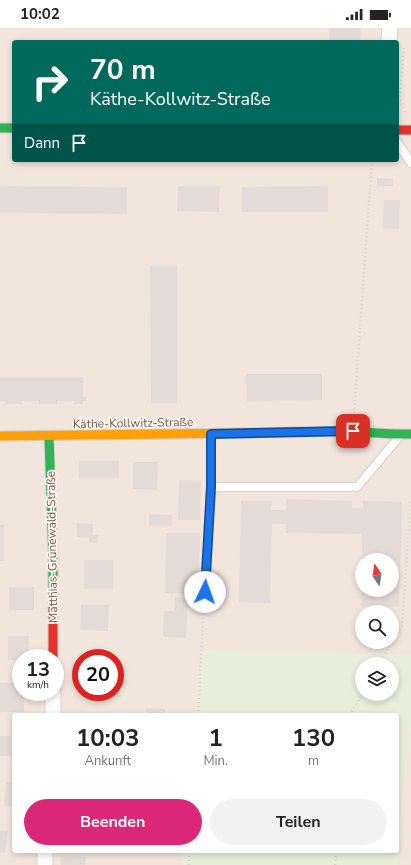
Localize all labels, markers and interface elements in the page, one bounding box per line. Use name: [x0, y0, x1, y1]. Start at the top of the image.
text: 10:02: [20, 4, 60, 24]
text: 70 m: [90, 51, 156, 89]
icon: right: [24, 56, 76, 108]
text: Käthe-Kollwitz-Straße: [90, 87, 271, 111]
icon: arrive: [68, 132, 90, 154]
text: Dann: [24, 133, 60, 153]
street label: Käthe-Kollwitz-Straße: [73, 414, 193, 432]
pin: [336, 414, 370, 448]
icon: arrive: [342, 420, 364, 442]
street label: Matthias-Grünewald-Straße: [43, 471, 61, 623]
north arrow: [355, 553, 399, 597]
map controls: [355, 553, 399, 701]
position arrow: [184, 571, 226, 613]
button: search: [355, 605, 399, 649]
speed limit sign: 20: [72, 649, 124, 701]
text: 13: [26, 656, 50, 683]
button: layers: [355, 657, 399, 701]
text: km/h: [27, 678, 49, 692]
text: 10:03: [76, 722, 140, 754]
text: 1: [208, 722, 223, 754]
text: 130: [292, 722, 335, 754]
text: Ankunft: [84, 752, 131, 770]
text: Min.: [203, 752, 228, 770]
text: m: [308, 752, 319, 770]
button: Beenden: [24, 799, 202, 845]
button: Teilen: [210, 799, 387, 845]

